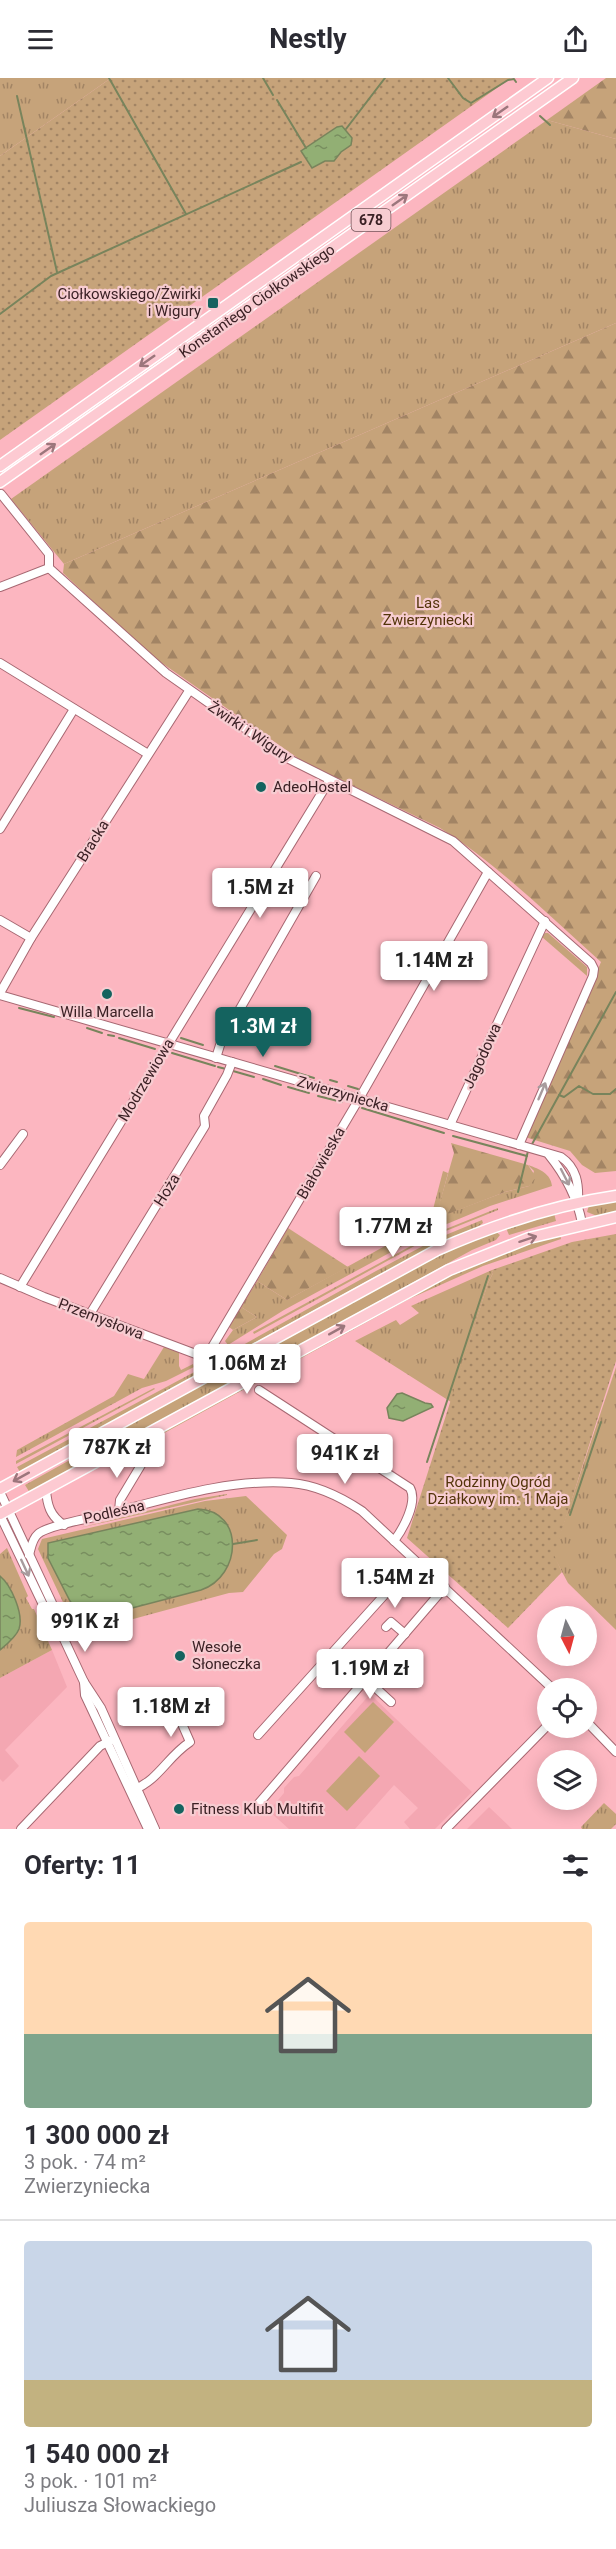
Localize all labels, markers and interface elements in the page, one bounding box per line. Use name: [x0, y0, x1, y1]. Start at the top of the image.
icon: menu: [24, 23, 57, 56]
text: Nestly: [269, 23, 347, 55]
icon: share: [559, 23, 592, 56]
one-way arrow: [492, 106, 509, 118]
one-way arrow: [391, 194, 408, 206]
road number: 678: [352, 209, 391, 231]
street label: Konstantego Ciołkowskiego: [176, 240, 338, 362]
place label: Ciołkowskiego/Żwirki i Wigury: [57, 285, 201, 320]
marker: Ciołkowskiego/Żwirki i Wigury: [206, 296, 220, 310]
one-way arrow: [140, 355, 156, 367]
one-way arrow: [39, 443, 55, 455]
park label: Las Zwierzyniecki: [383, 594, 473, 629]
street label: Żwirki i Wigury: [205, 697, 295, 767]
place label: AdeoHostel: [273, 778, 351, 796]
marker: AdeoHostel: [254, 780, 268, 794]
street label: Bracka: [73, 817, 113, 865]
pin: 1.5M zł: [205, 868, 315, 919]
text: 1.5M zł: [226, 875, 294, 899]
pin: 1.14M zł: [372, 941, 496, 992]
text: 1.14M zł: [394, 948, 474, 972]
marker: Willa Marcella: [100, 987, 114, 1001]
place label: Willa Marcella: [60, 1003, 154, 1021]
pin: 1.3M zł: [208, 1007, 318, 1058]
text: 1.3M zł: [229, 1014, 297, 1038]
street label: Jagodowa: [459, 1021, 505, 1091]
street label: Modrzewiowa: [114, 1035, 178, 1125]
street label: Zwierzyniecka: [295, 1072, 391, 1116]
one-way arrow: [537, 1083, 549, 1101]
street label: Białowieska: [293, 1124, 349, 1202]
one-way arrow: [560, 1168, 571, 1186]
street label: Hoża: [150, 1170, 184, 1210]
pin: 1.77M zł: [331, 1207, 455, 1258]
text: 1.77M zł: [353, 1214, 433, 1238]
one-way arrow: [518, 1232, 537, 1243]
street label: Przemysłowa: [56, 1294, 146, 1344]
one-way arrow: [327, 1324, 345, 1335]
pin: 1.06M zł: [185, 1344, 309, 1395]
text: 1.06M zł: [207, 1351, 287, 1375]
pin: 787K zł: [62, 1428, 172, 1479]
pin: 941K zł: [290, 1434, 400, 1485]
text: 787K zł: [83, 1435, 151, 1459]
text: 941K zł: [311, 1441, 379, 1465]
one-way arrow: [13, 1471, 30, 1483]
park label: Rodzinny Ogród Działkowy im. 1 Maja: [427, 1473, 569, 1508]
street label: Podleśna: [82, 1496, 146, 1528]
one-way arrow: [20, 1558, 32, 1576]
pin: 1.54M zł: [333, 1558, 457, 1609]
text: 1.54M zł: [355, 1565, 435, 1589]
pin: 991K zł: [30, 1602, 140, 1653]
north arrow: [537, 1606, 597, 1666]
map controls: [537, 1606, 597, 1810]
text: 991K zł: [51, 1609, 119, 1633]
place label: Wesołe Słoneczka: [192, 1638, 261, 1673]
marker: Wesołe Słoneczka: [173, 1649, 187, 1663]
pin: 1.19M zł: [308, 1649, 432, 1700]
text: 1.19M zł: [330, 1656, 410, 1680]
button: locate: [537, 1678, 597, 1738]
pin: 1.18M zł: [109, 1687, 233, 1738]
text: 1.18M zł: [131, 1694, 211, 1718]
button: layers: [537, 1750, 597, 1810]
place label: Fitness Klub Multifit: [191, 1800, 324, 1818]
marker: Fitness Klub Multifit: [172, 1802, 186, 1816]
icon: filters: [559, 1849, 592, 1882]
text: Oferty: 11: [24, 1850, 141, 1880]
icon: home: [254, 1961, 362, 2069]
text: 1 300 000 zł: [24, 2120, 169, 2150]
text: 3 pok. · 74 m²: [24, 2150, 146, 2174]
text: Zwierzyniecka: [24, 2174, 150, 2198]
icon: home: [254, 2280, 362, 2388]
text: 1 540 000 zł: [24, 2439, 169, 2469]
text: 3 pok. · 101 m²: [24, 2469, 157, 2493]
text: Juliusza Słowackiego: [24, 2493, 216, 2517]

